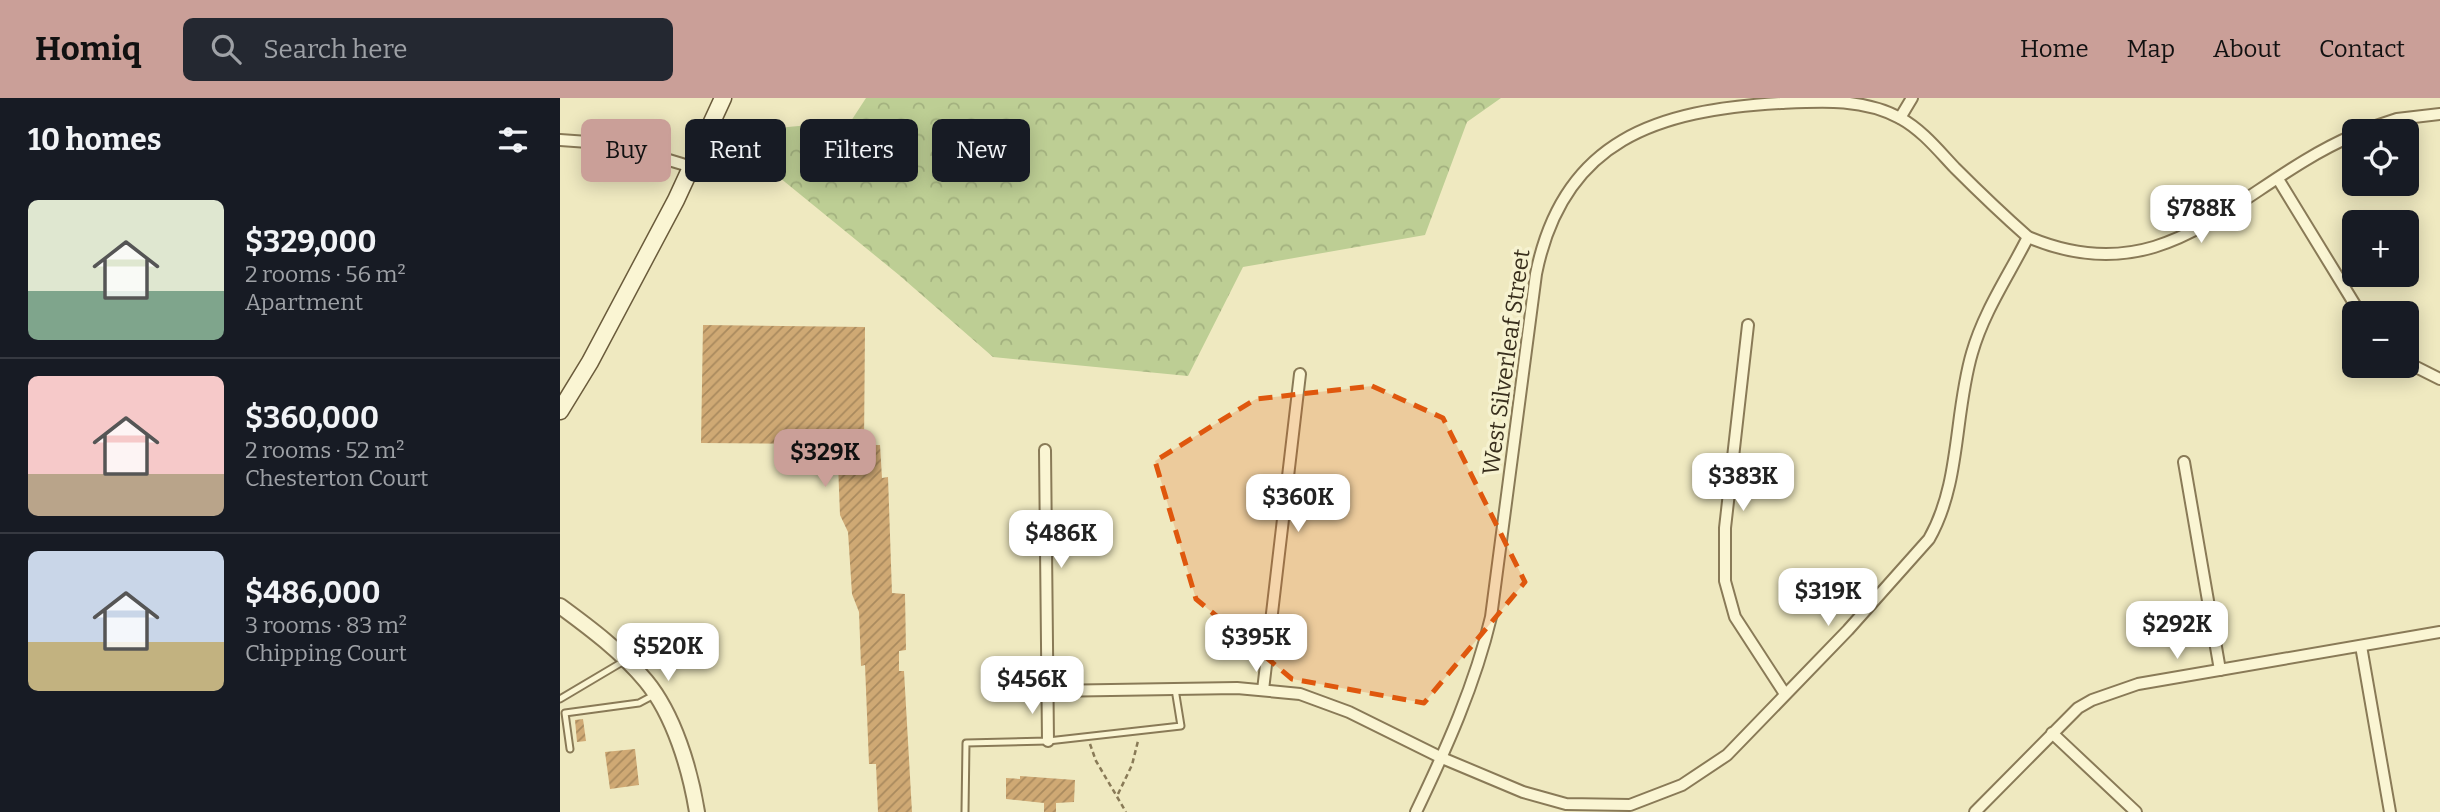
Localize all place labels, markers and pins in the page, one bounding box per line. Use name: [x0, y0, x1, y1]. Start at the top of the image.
pin: $788K: [2152, 186, 2250, 245]
pin: $329K: [776, 430, 874, 489]
pin: $383K: [1694, 454, 1792, 513]
pin: $360K: [1249, 474, 1347, 534]
pin: $486K: [1012, 510, 1110, 570]
pin: $319K: [1779, 568, 1877, 628]
pin: $292K: [2128, 602, 2226, 661]
pin: $395K: [1207, 614, 1305, 674]
pin: $520K: [619, 624, 717, 683]
pin: $456K: [983, 656, 1081, 716]

